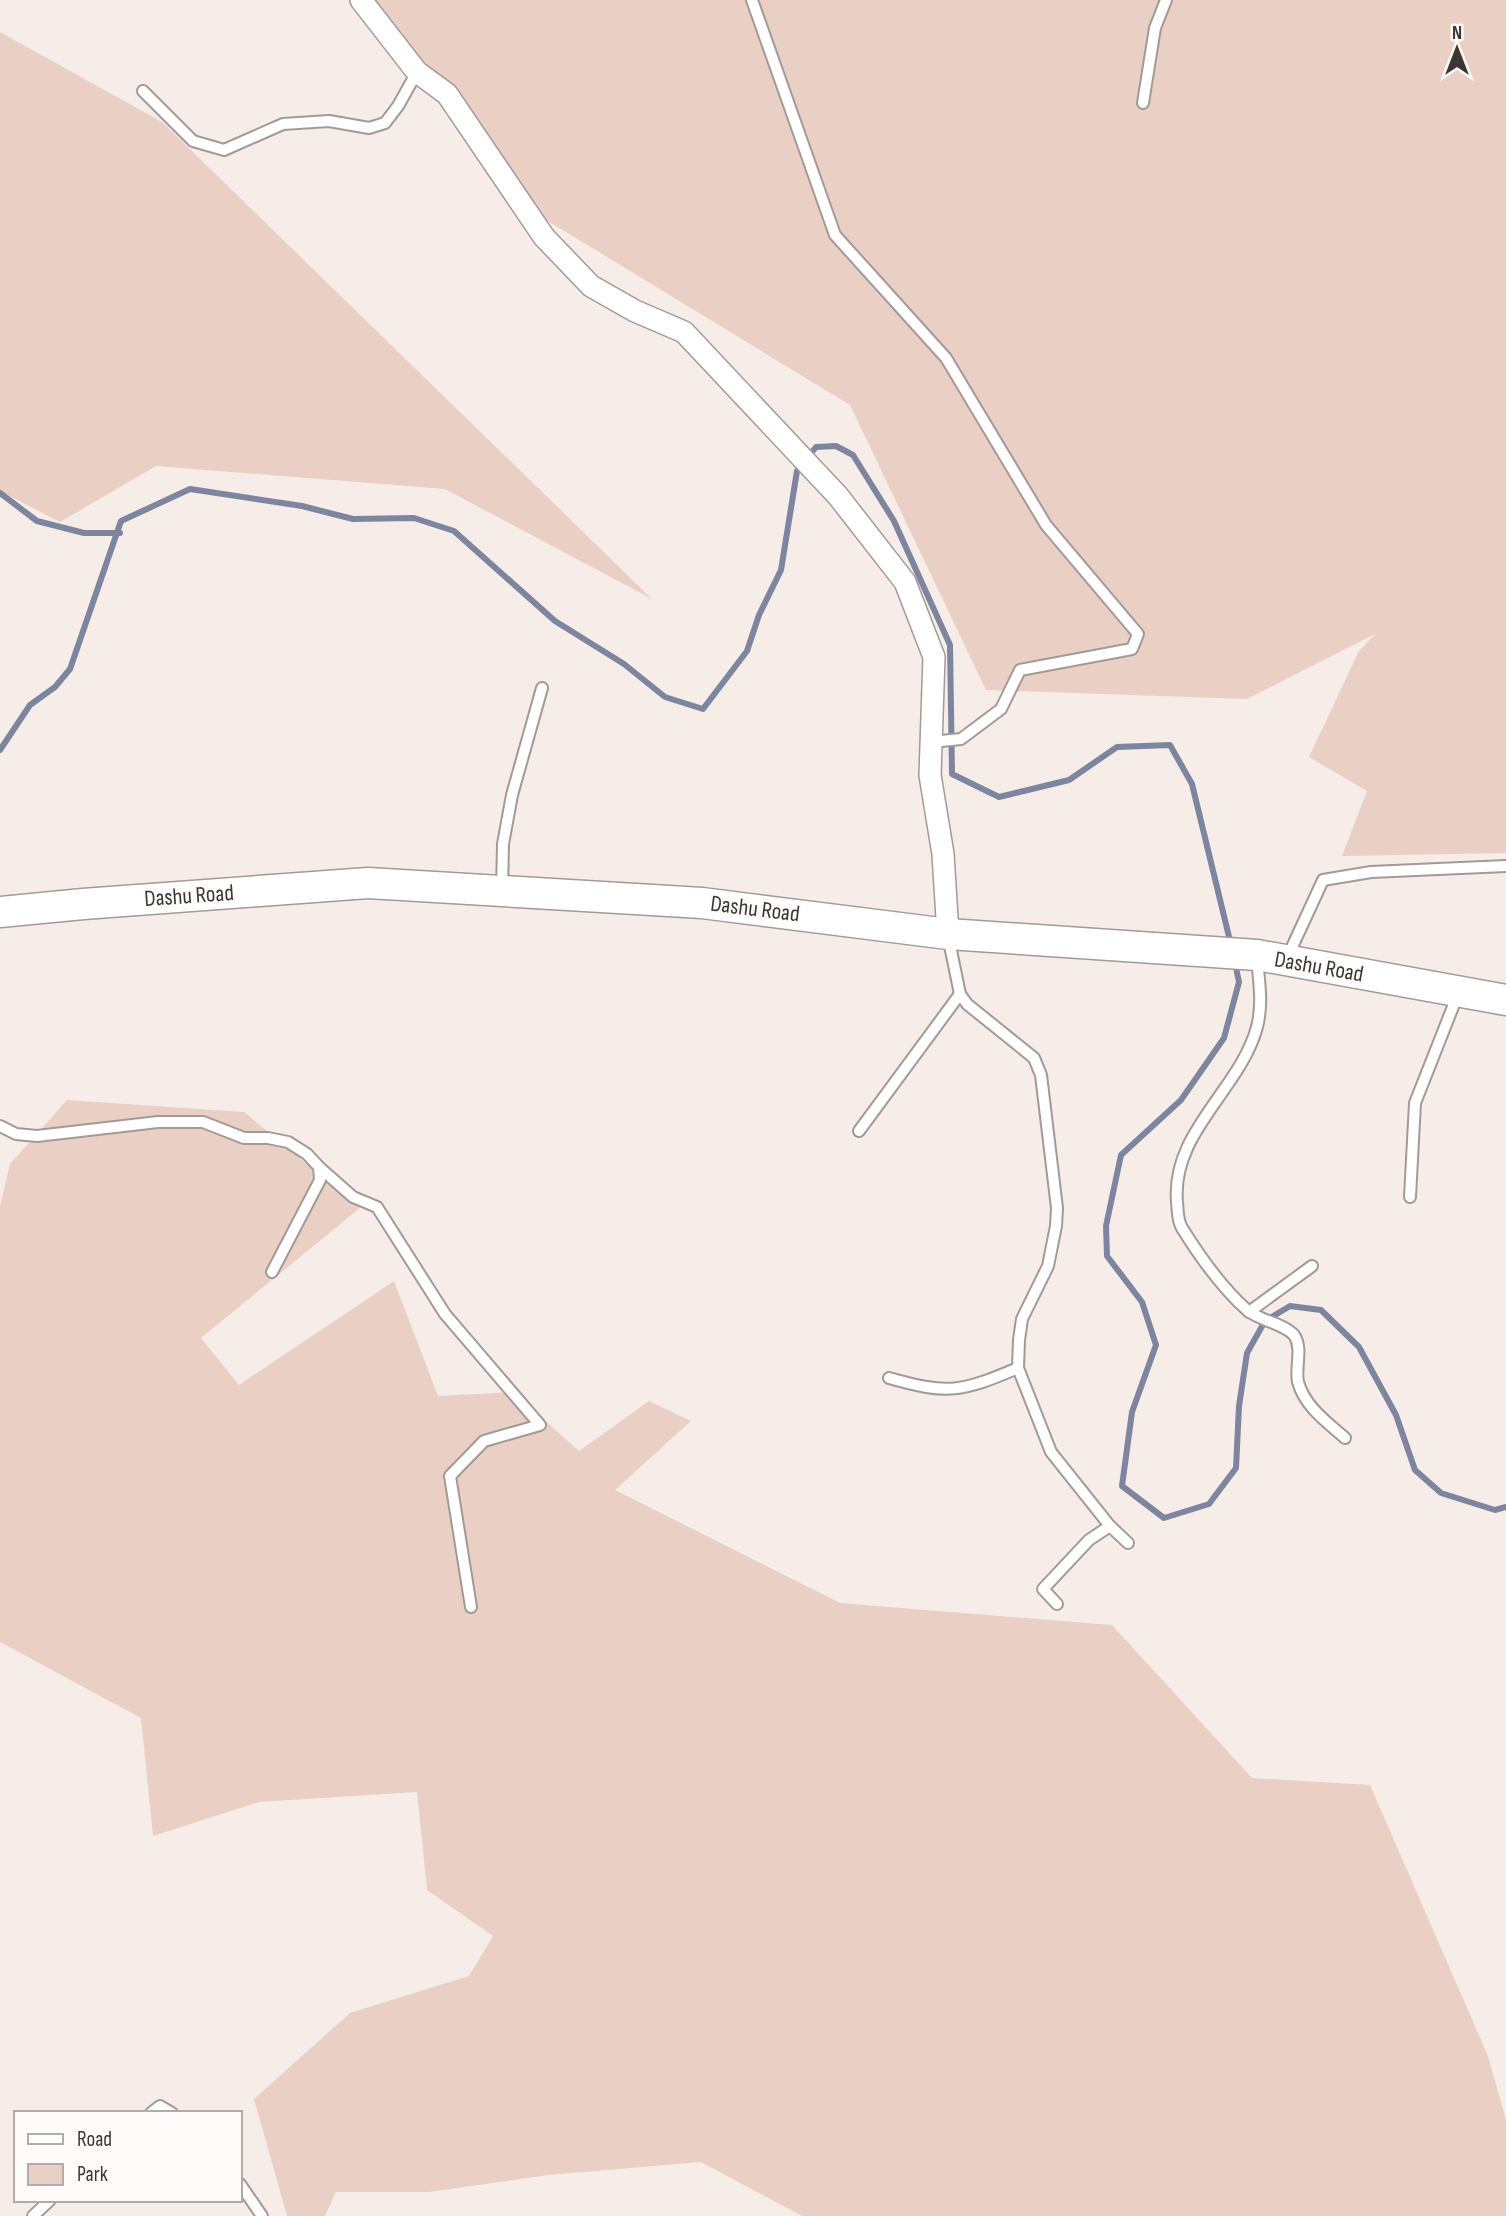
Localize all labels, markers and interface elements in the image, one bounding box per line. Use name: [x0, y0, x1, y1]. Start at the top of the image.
north arrow: [1422, 14, 1492, 84]
text: N: [1452, 22, 1462, 45]
street label: Dashu Road: [143, 879, 235, 913]
street label: Dashu Road: [709, 890, 801, 928]
street label: Dashu Road: [1272, 945, 1366, 989]
legend: [14, 2111, 242, 2202]
text: Road: [77, 2127, 112, 2152]
text: Park: [77, 2162, 108, 2187]

